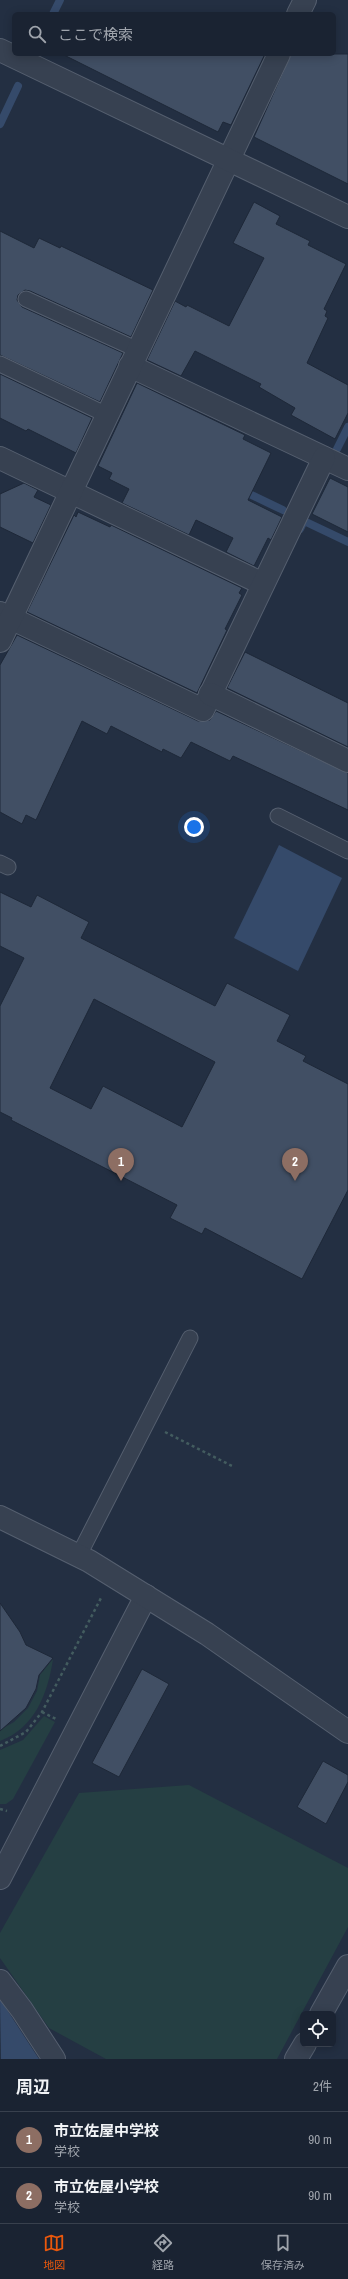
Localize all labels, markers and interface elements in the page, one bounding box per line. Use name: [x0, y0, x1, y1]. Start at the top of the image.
search box: [12, 12, 336, 56]
icon: search: [26, 23, 48, 45]
text: ここで検索: [58, 24, 133, 45]
your location: [184, 817, 204, 837]
pin: 1: [108, 1148, 134, 1181]
pin: 2: [282, 1148, 308, 1181]
map controls: [300, 2011, 336, 2047]
button: locate: [300, 2011, 336, 2047]
text: 周辺: [16, 2075, 50, 2098]
text: 2件: [313, 2078, 332, 2095]
text: 市立佐屋中学校: [54, 2120, 159, 2141]
text: 1: [26, 2131, 32, 2148]
text: 90 m: [308, 2131, 332, 2148]
text: 学校: [54, 2143, 80, 2160]
text: 市立佐屋小学校: [54, 2176, 159, 2197]
text: 2: [26, 2187, 32, 2204]
text: 90 m: [308, 2187, 332, 2204]
text: 学校: [54, 2199, 80, 2216]
tab: 地図: [43, 2232, 65, 2272]
tab: 経路: [152, 2232, 174, 2272]
tab: 保存済み: [261, 2232, 305, 2272]

